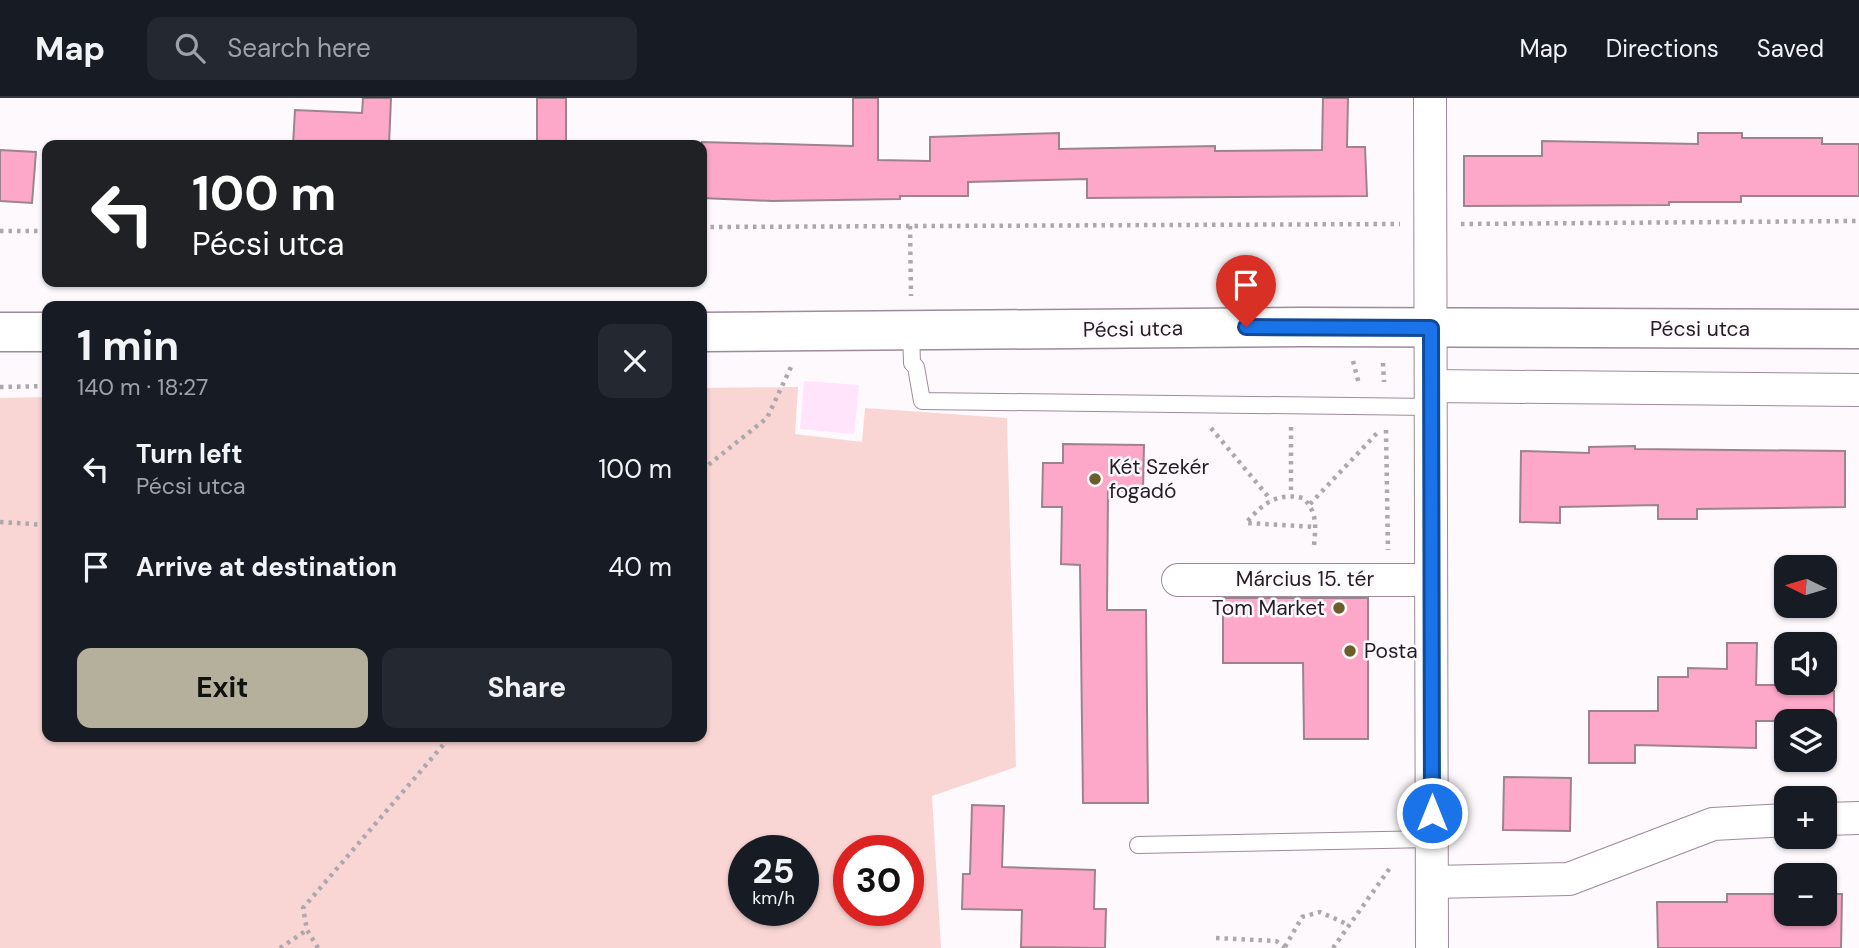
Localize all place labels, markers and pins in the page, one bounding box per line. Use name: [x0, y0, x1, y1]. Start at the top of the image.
pin: [1216, 255, 1276, 327]
place label: Két Szekér fogadó: [1109, 453, 1209, 505]
marker: Két Szekér fogadó: [1087, 471, 1103, 487]
place label: Tom Market: [1212, 594, 1325, 622]
marker: Tom Market: [1331, 600, 1347, 616]
place label: Posta: [1364, 637, 1418, 665]
marker: Posta: [1342, 643, 1358, 659]

